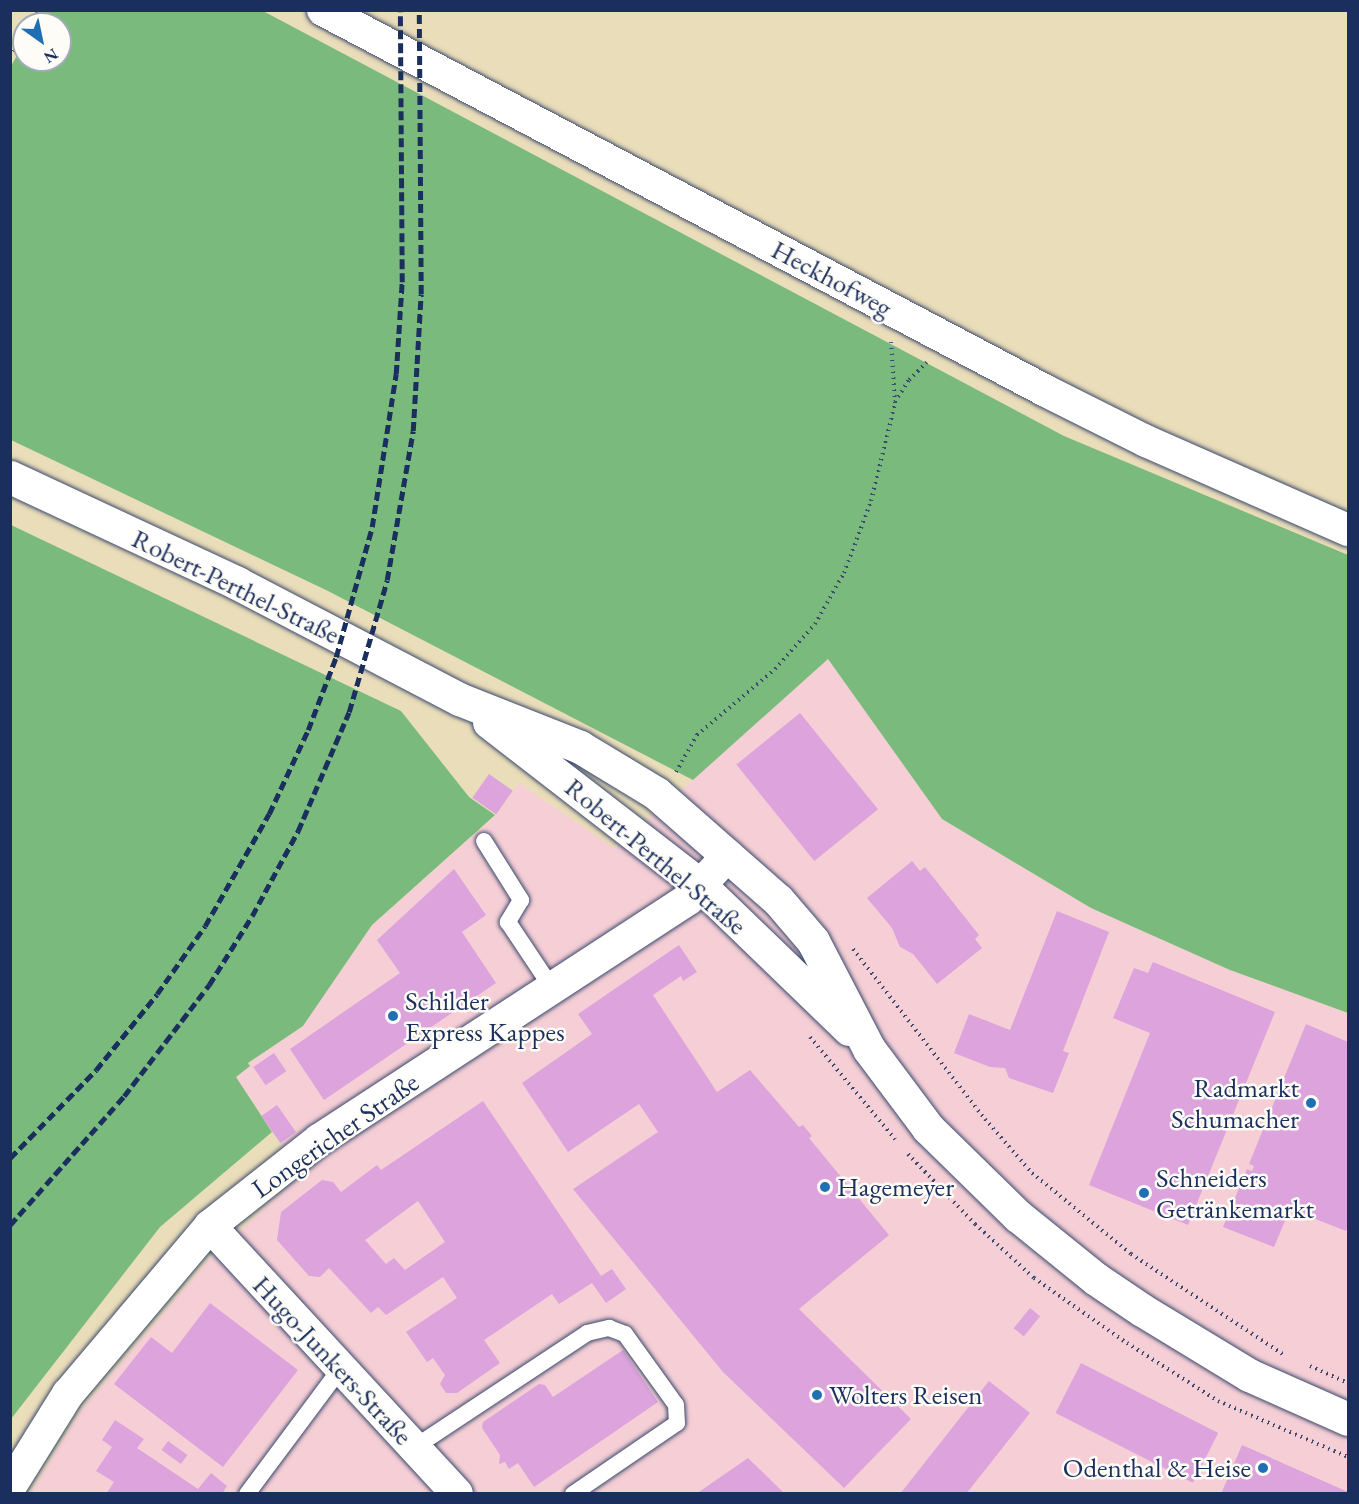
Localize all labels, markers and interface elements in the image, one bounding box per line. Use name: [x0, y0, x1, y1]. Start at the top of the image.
north arrow: [12, 12, 72, 72]
text: N: [40, 44, 62, 68]
street label: Heckhofweg: [766, 233, 898, 323]
street label: Robert-Perthel-Straße: [127, 522, 345, 650]
street label: Robert-Perthel-Straße: [559, 771, 753, 941]
place label: Schilder Express Kappes: [405, 984, 565, 1047]
marker: Schilder Express Kappes: [386, 1009, 400, 1023]
street label: Longericher Straße: [245, 1065, 425, 1205]
place label: Radmarkt Schumacher: [1171, 1071, 1299, 1134]
marker: Radmarkt Schumacher: [1304, 1096, 1318, 1110]
place label: Schneiders Getränkemarkt: [1156, 1161, 1314, 1224]
place label: Hagemeyer: [837, 1171, 954, 1203]
marker: Hagemeyer: [818, 1180, 832, 1194]
marker: Schneiders Getränkemarkt: [1137, 1186, 1151, 1200]
street label: Hugo-Junkers-Straße: [246, 1269, 420, 1451]
place label: Wolters Reisen: [829, 1379, 983, 1411]
marker: Wolters Reisen: [810, 1388, 824, 1402]
place label: Odenthal & Heise: [1063, 1452, 1251, 1484]
marker: Odenthal & Heise: [1256, 1461, 1270, 1475]

